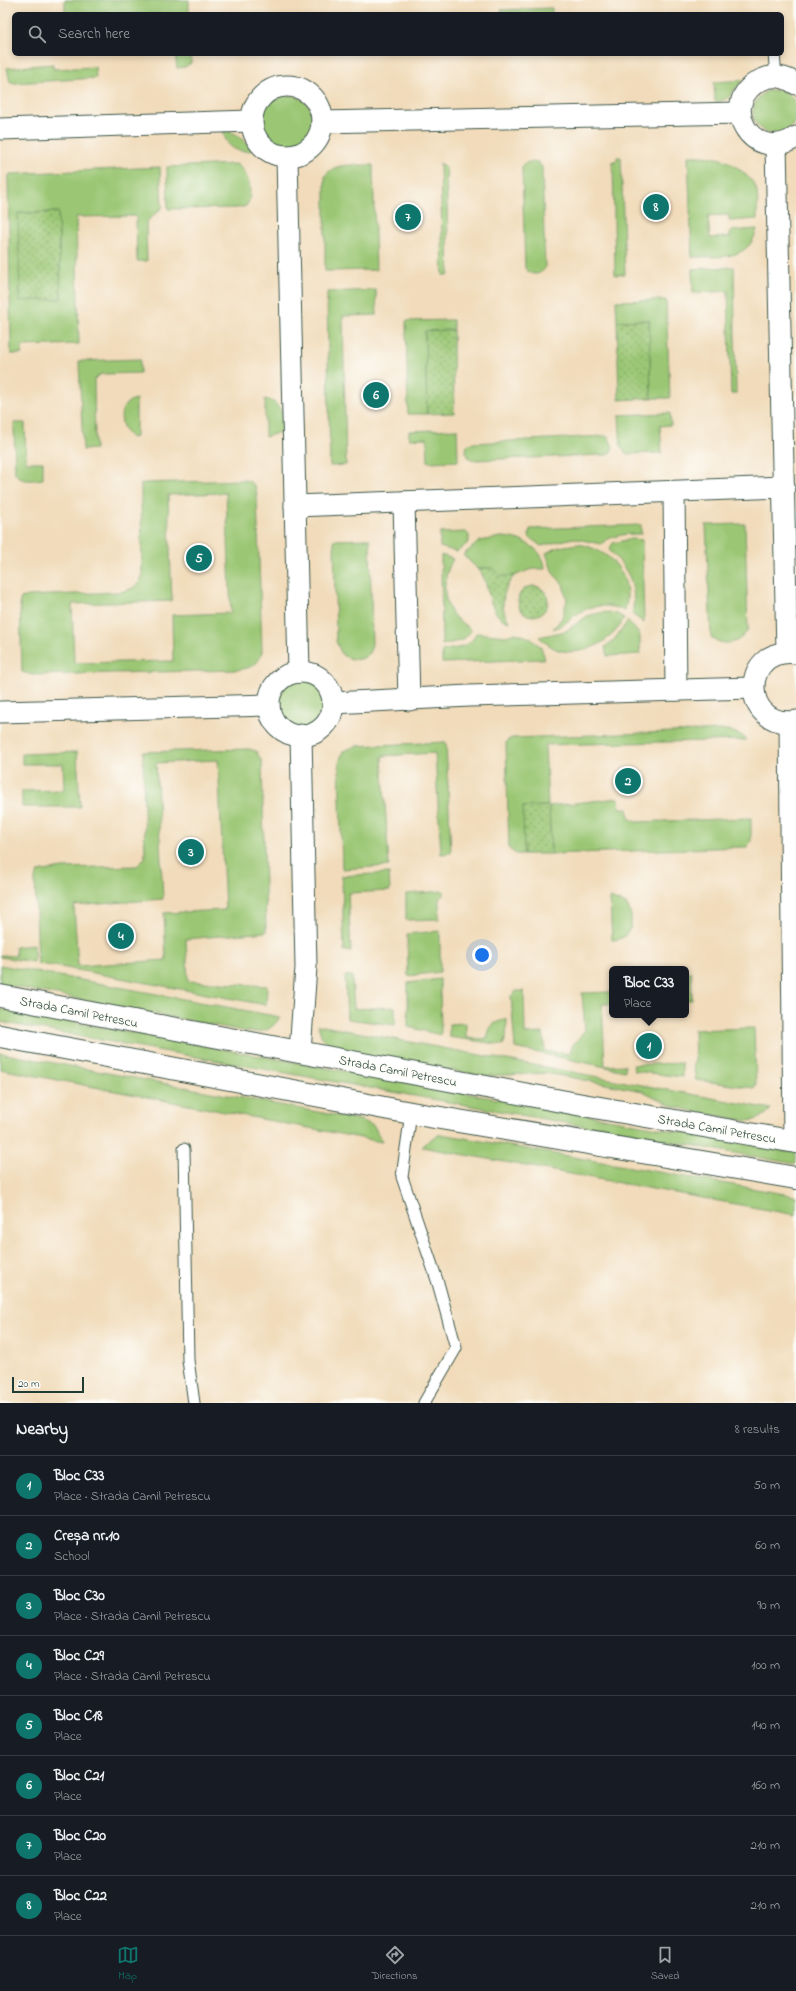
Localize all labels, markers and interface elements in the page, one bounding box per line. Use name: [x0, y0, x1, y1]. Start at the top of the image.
search box: [12, 12, 784, 56]
icon: search: [26, 23, 48, 45]
text: Search here: [58, 23, 130, 45]
pin: 8: [643, 192, 669, 222]
pin: 7: [395, 202, 421, 232]
pin: 6: [363, 380, 389, 410]
pin: 5: [186, 543, 212, 573]
pin: 2: [615, 766, 641, 796]
pin: 3: [178, 837, 204, 867]
pin: 4: [108, 921, 134, 951]
your location: [472, 945, 492, 965]
popup: [609, 966, 689, 1018]
text: Bloc C33: [624, 972, 674, 994]
street label: Strada Camil Petrescu: [18, 992, 139, 1033]
text: Place: [624, 994, 651, 1013]
pin: 1: [636, 1031, 662, 1061]
street label: Strada Camil Petrescu: [337, 1051, 458, 1092]
street label: Strada Camil Petrescu: [656, 1110, 777, 1149]
scale bar: [12, 1375, 84, 1394]
text: 20 m: [18, 1376, 40, 1392]
text: Nearby: [16, 1417, 68, 1442]
text: 8 results: [735, 1420, 780, 1439]
text: Bloc C33: [54, 1465, 105, 1487]
text: 1: [27, 1476, 31, 1495]
text: 50 m: [754, 1476, 780, 1495]
text: Place · Strada Camil Petrescu: [54, 1487, 211, 1506]
text: Creșa nr.10: [54, 1525, 119, 1547]
text: 2: [26, 1536, 32, 1555]
text: 60 m: [755, 1536, 780, 1555]
text: School: [54, 1547, 90, 1566]
text: Bloc C30: [54, 1585, 105, 1607]
text: 3: [26, 1596, 32, 1615]
text: 90 m: [757, 1596, 780, 1615]
text: Place · Strada Camil Petrescu: [54, 1607, 211, 1626]
text: Bloc C29: [54, 1645, 104, 1667]
text: 4: [26, 1656, 32, 1675]
text: 100 m: [751, 1656, 780, 1675]
text: Place · Strada Camil Petrescu: [54, 1667, 211, 1686]
text: Bloc C18: [54, 1705, 103, 1727]
text: 5: [25, 1716, 33, 1735]
text: 140 m: [752, 1716, 780, 1735]
text: Place: [54, 1727, 82, 1746]
text: Bloc C21: [54, 1765, 104, 1787]
text: 6: [26, 1776, 32, 1795]
text: 160 m: [751, 1776, 780, 1795]
text: Place: [54, 1787, 82, 1806]
text: Bloc C20: [54, 1825, 106, 1847]
text: 7: [26, 1836, 32, 1855]
text: 210 m: [750, 1836, 780, 1855]
text: Place: [54, 1847, 82, 1866]
text: Bloc C22: [54, 1885, 107, 1907]
text: 8: [27, 1896, 31, 1915]
text: 210 m: [750, 1896, 780, 1915]
text: Place: [54, 1907, 82, 1926]
tab: Map: [117, 1944, 139, 1984]
tab: Directions: [372, 1944, 417, 1984]
tab: Saved: [651, 1944, 679, 1984]

